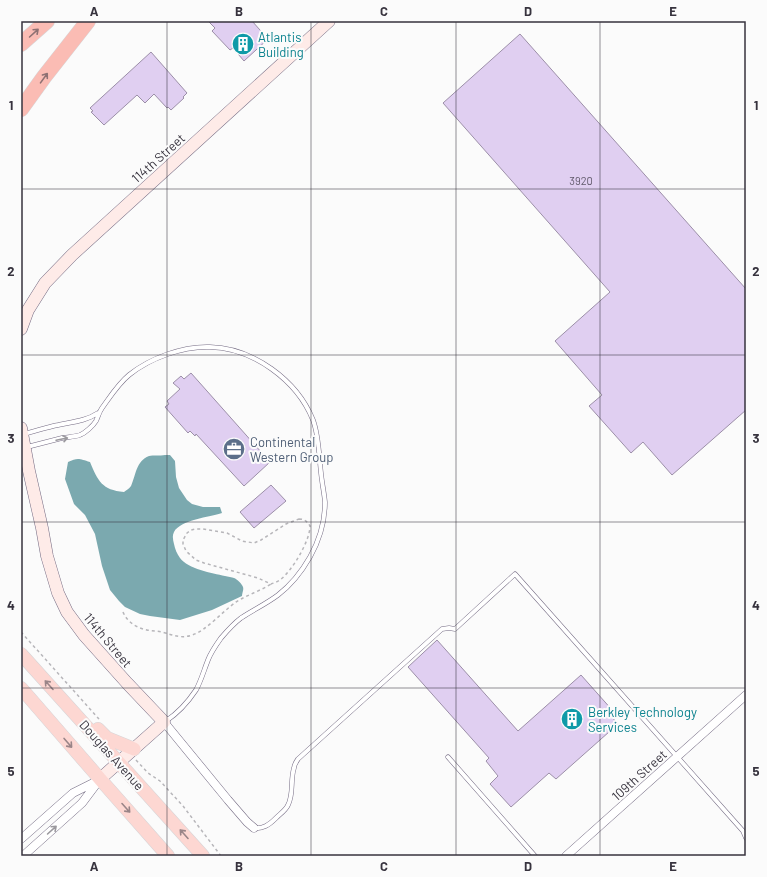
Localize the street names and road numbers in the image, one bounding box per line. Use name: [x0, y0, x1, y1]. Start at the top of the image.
street label: 114th Street: [128, 130, 188, 186]
street label: 114th Street: [81, 610, 135, 670]
street label: Douglas Avenue: [76, 717, 148, 793]
street label: 109th Street: [608, 746, 670, 804]

